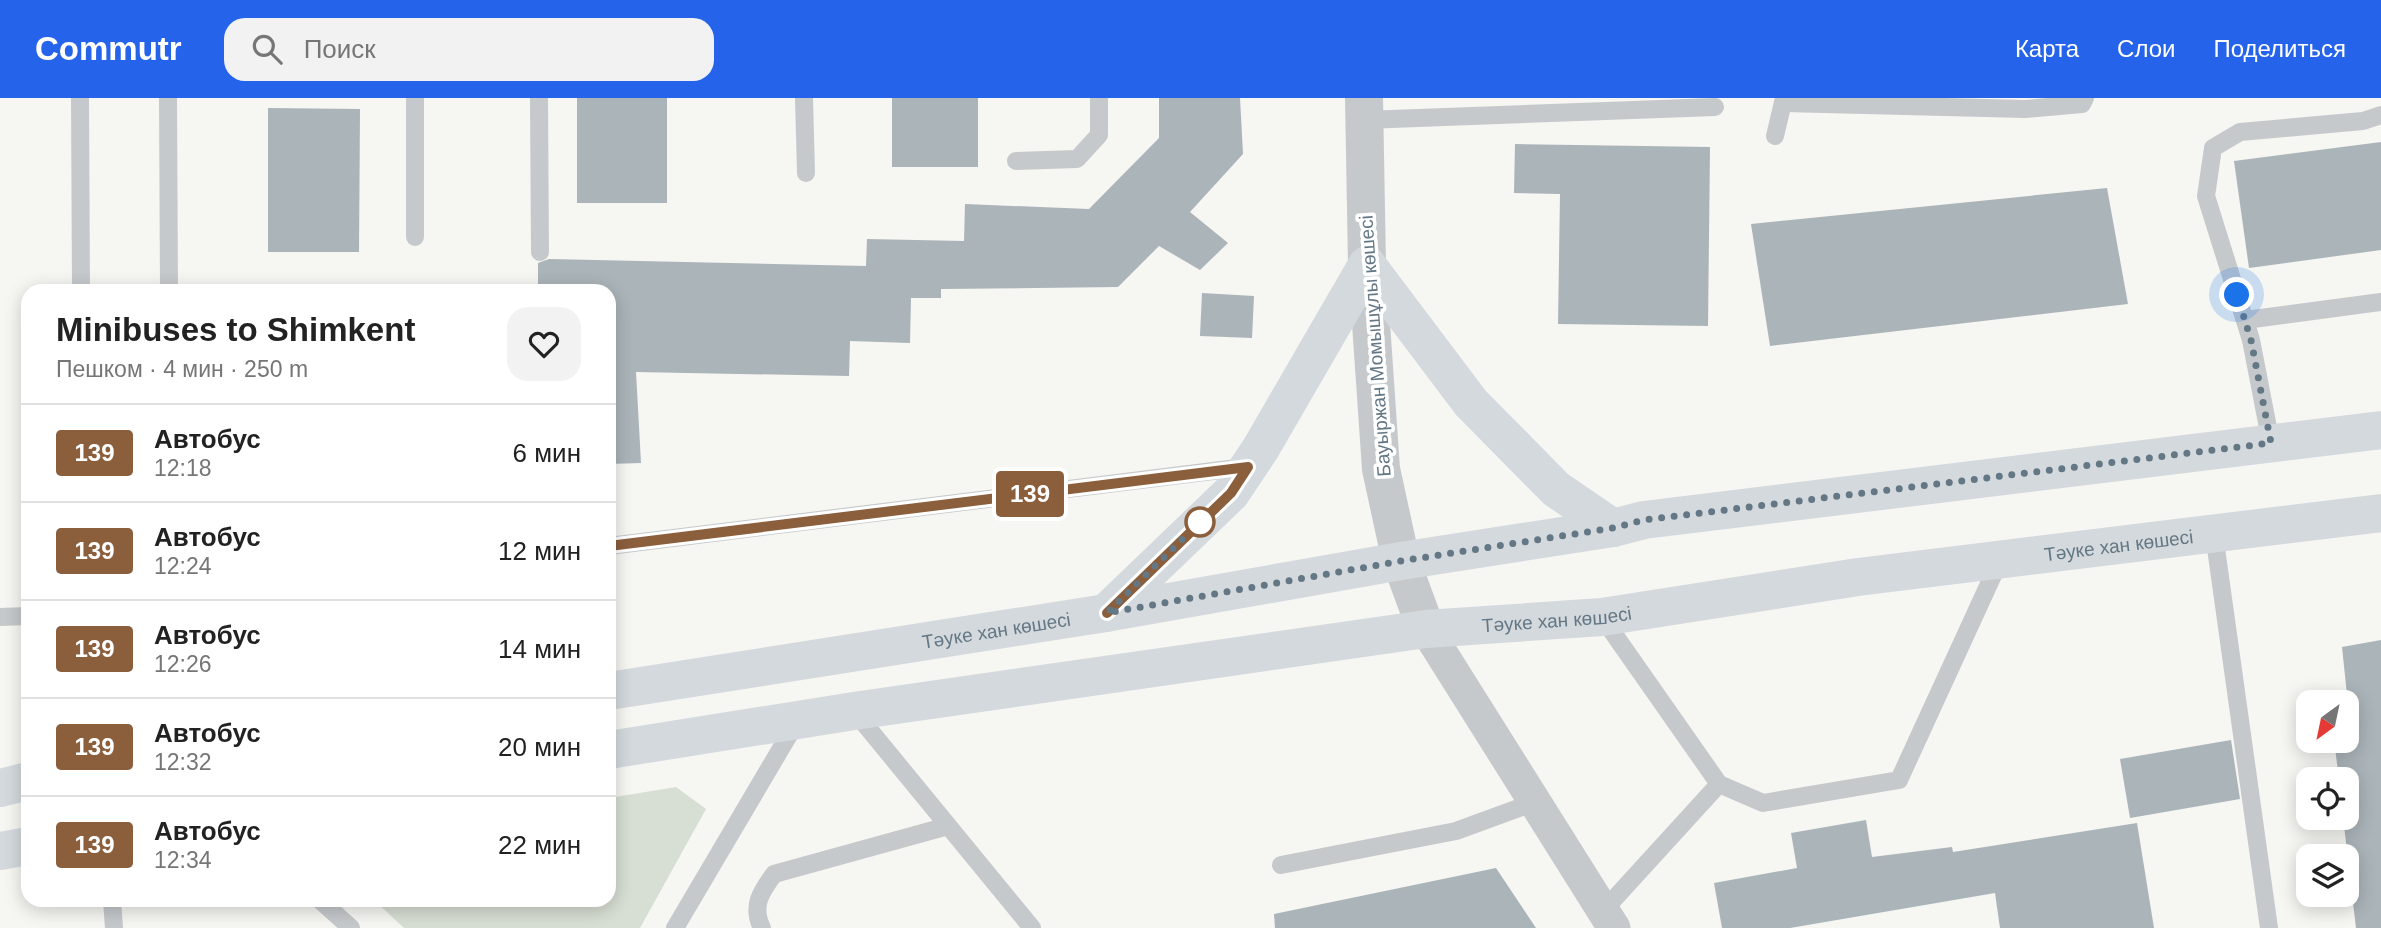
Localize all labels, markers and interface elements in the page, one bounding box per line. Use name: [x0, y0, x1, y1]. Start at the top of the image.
search box: [224, 18, 714, 81]
text: Commutr: [35, 30, 182, 67]
icon: search: [248, 30, 286, 68]
text: Поиск: [304, 34, 376, 64]
text: Карта: [2015, 35, 2079, 62]
text: Слои: [2117, 35, 2175, 62]
text: Поделиться: [2213, 35, 2346, 62]
street label: Бауыржан Момышұлы көшесі: [1355, 215, 1395, 477]
your location: [2219, 277, 2254, 312]
button: heart: [507, 307, 581, 381]
text: Minibuses to Shimkent: [56, 311, 415, 348]
text: Пешком · 4 мин · 250 m: [56, 356, 308, 382]
text: Автобус: [154, 424, 261, 454]
text: 6 мин: [513, 438, 581, 468]
text: 139: [74, 439, 115, 466]
text: 12:18: [154, 455, 212, 481]
line badge: 139: [990, 471, 1070, 517]
text: 139: [1010, 480, 1050, 507]
unlabelled marker: [1185, 507, 1215, 537]
text: Автобус: [154, 522, 261, 552]
street label: Тәуке хан көшесі: [2043, 526, 2194, 565]
text: 12 мин: [498, 536, 581, 566]
text: 139: [74, 537, 115, 564]
text: 12:24: [154, 553, 212, 579]
street label: Тәуке хан көшесі: [1481, 602, 1633, 636]
street label: Тәуке хан көшесі: [920, 608, 1072, 652]
text: Автобус: [154, 620, 261, 650]
text: 14 мин: [498, 634, 581, 664]
text: 139: [74, 635, 115, 662]
text: 12:26: [154, 651, 212, 677]
north arrow: [2296, 690, 2359, 752]
map controls: [2296, 690, 2359, 907]
text: Автобус: [154, 718, 261, 748]
text: 20 мин: [498, 732, 581, 762]
text: 139: [74, 733, 115, 760]
text: 12:32: [154, 749, 212, 775]
button: locate: [2296, 767, 2359, 830]
text: Автобус: [154, 816, 261, 846]
text: 22 мин: [498, 830, 581, 860]
text: 139: [74, 831, 115, 858]
button: layers: [2296, 844, 2359, 907]
text: 12:34: [154, 847, 212, 873]

